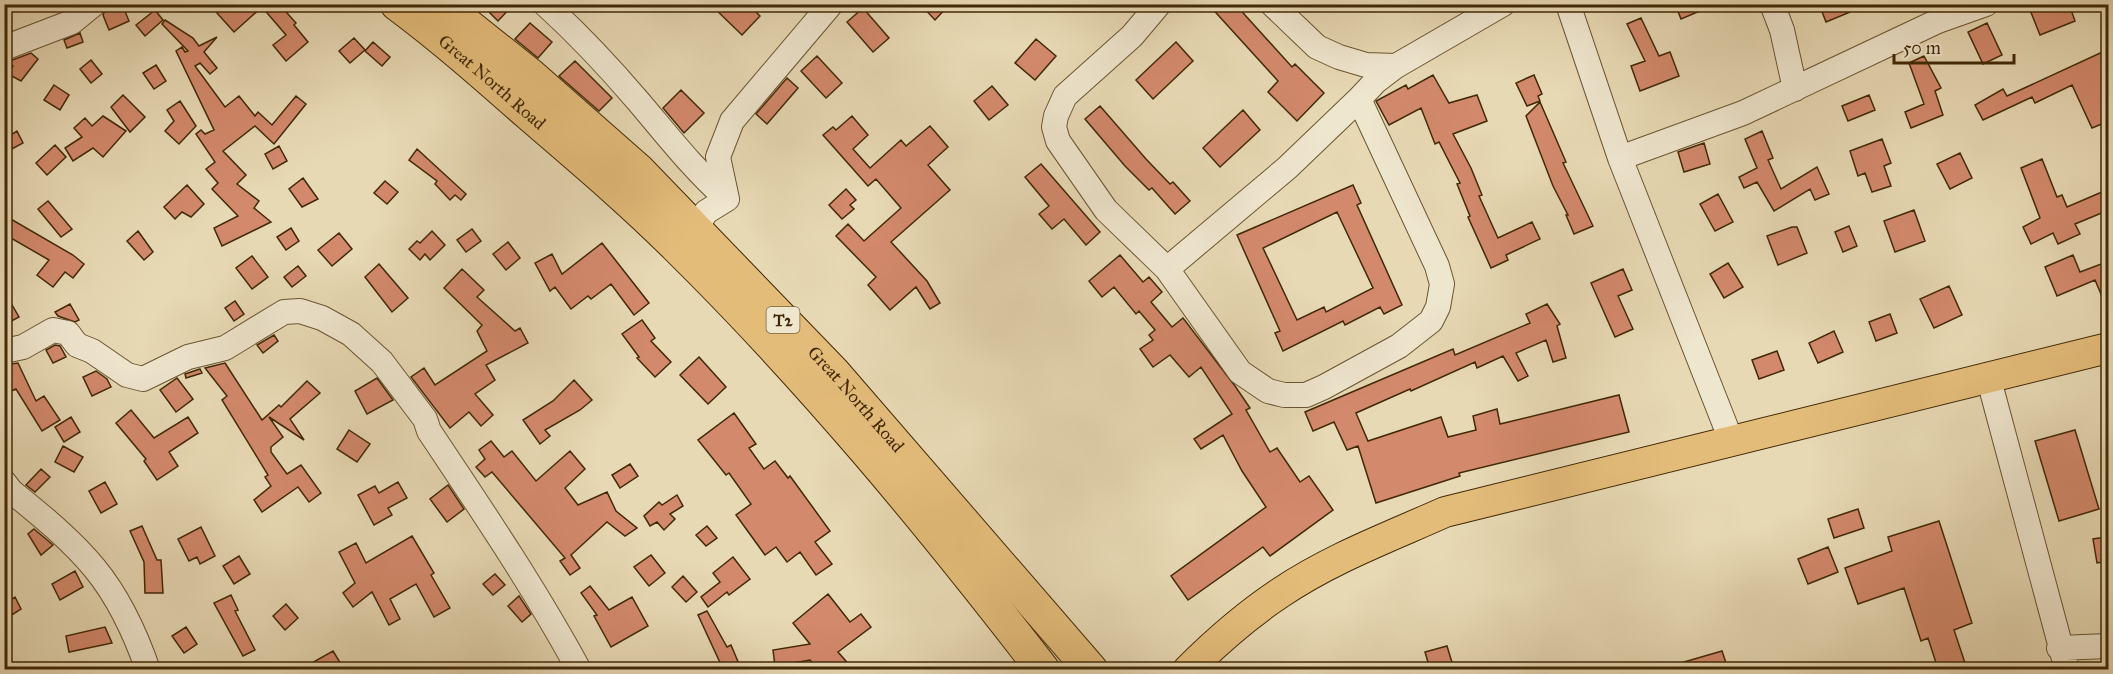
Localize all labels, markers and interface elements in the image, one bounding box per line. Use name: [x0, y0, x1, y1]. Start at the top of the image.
scale bar: [1894, 27, 2014, 65]
street label: Great North Road: [434, 30, 550, 135]
text: 50 m: [1903, 37, 1941, 59]
road number: T2: [766, 307, 800, 333]
street label: Great North Road: [803, 341, 909, 457]

